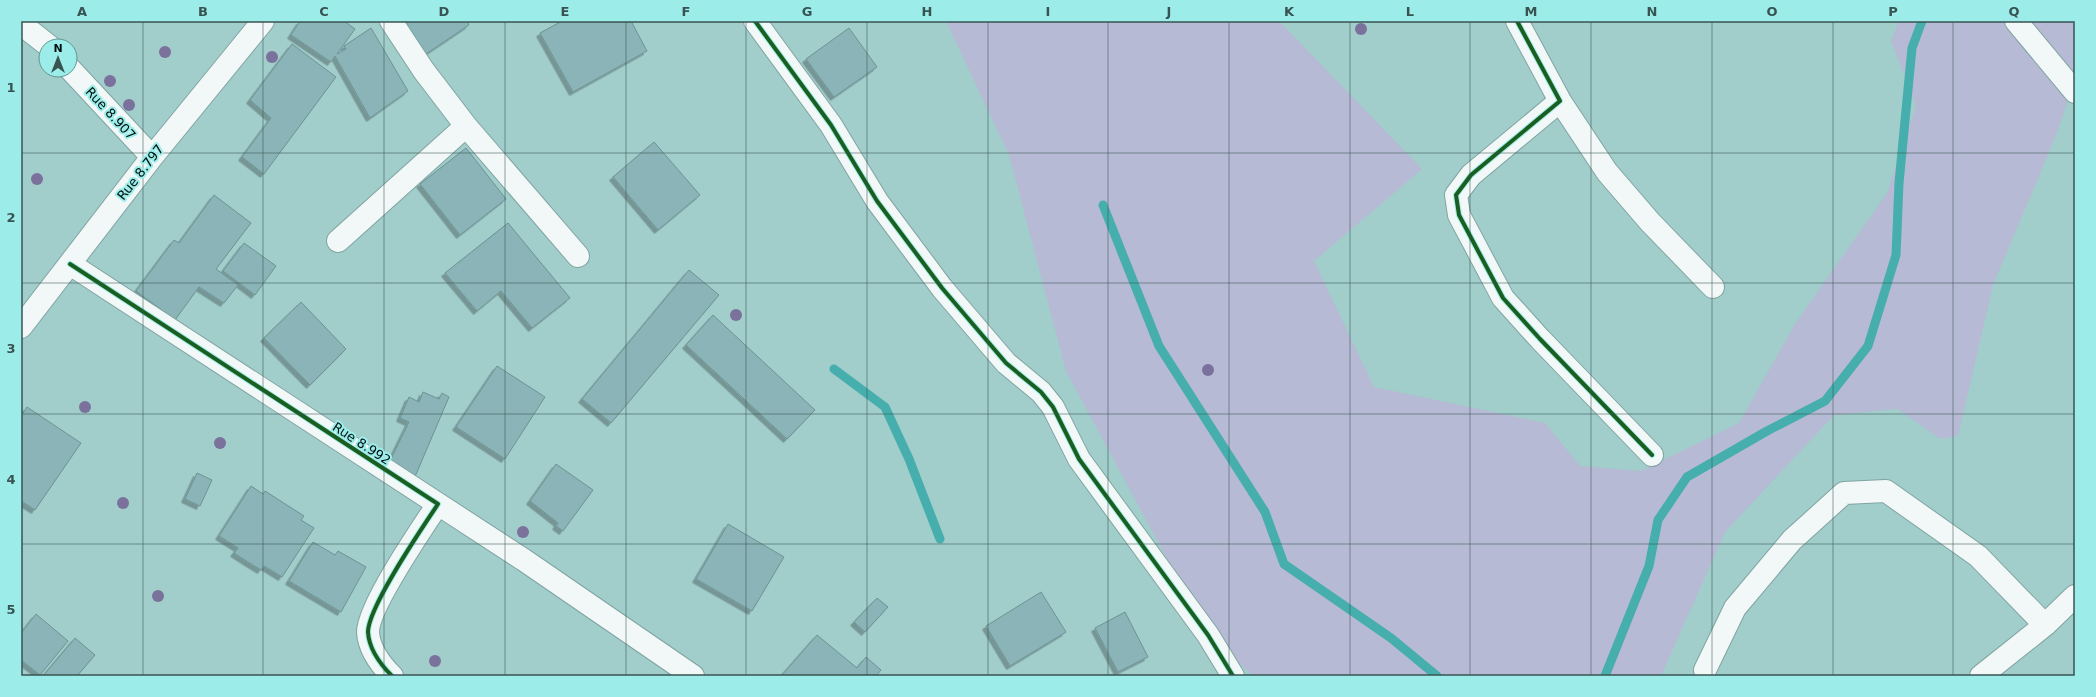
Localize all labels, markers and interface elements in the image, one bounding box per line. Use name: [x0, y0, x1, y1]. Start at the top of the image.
text: A: [77, 4, 87, 19]
text: B: [198, 4, 208, 19]
text: C: [319, 4, 329, 19]
text: D: [439, 4, 450, 19]
text: E: [561, 4, 569, 19]
text: F: [682, 4, 690, 19]
text: G: [802, 4, 812, 19]
text: H: [922, 4, 932, 19]
text: I: [1046, 4, 1050, 19]
text: J: [1166, 4, 1171, 19]
text: K: [1284, 4, 1295, 19]
text: L: [1406, 4, 1414, 19]
text: M: [1525, 4, 1537, 19]
text: N: [1647, 4, 1657, 19]
text: O: [1766, 4, 1778, 19]
text: P: [1888, 4, 1898, 19]
text: Q: [2008, 4, 2020, 19]
north arrow: [38, 38, 78, 78]
text: N: [53, 42, 63, 55]
text: 1: [6, 80, 16, 95]
street label: Rue 8.907: [83, 84, 139, 143]
street label: Rue 8.797: [114, 142, 167, 203]
text: 2: [6, 210, 16, 225]
text: 3: [6, 341, 16, 356]
street label: Rue 8.992: [330, 419, 394, 468]
text: 4: [6, 472, 16, 487]
text: 5: [6, 602, 16, 617]

